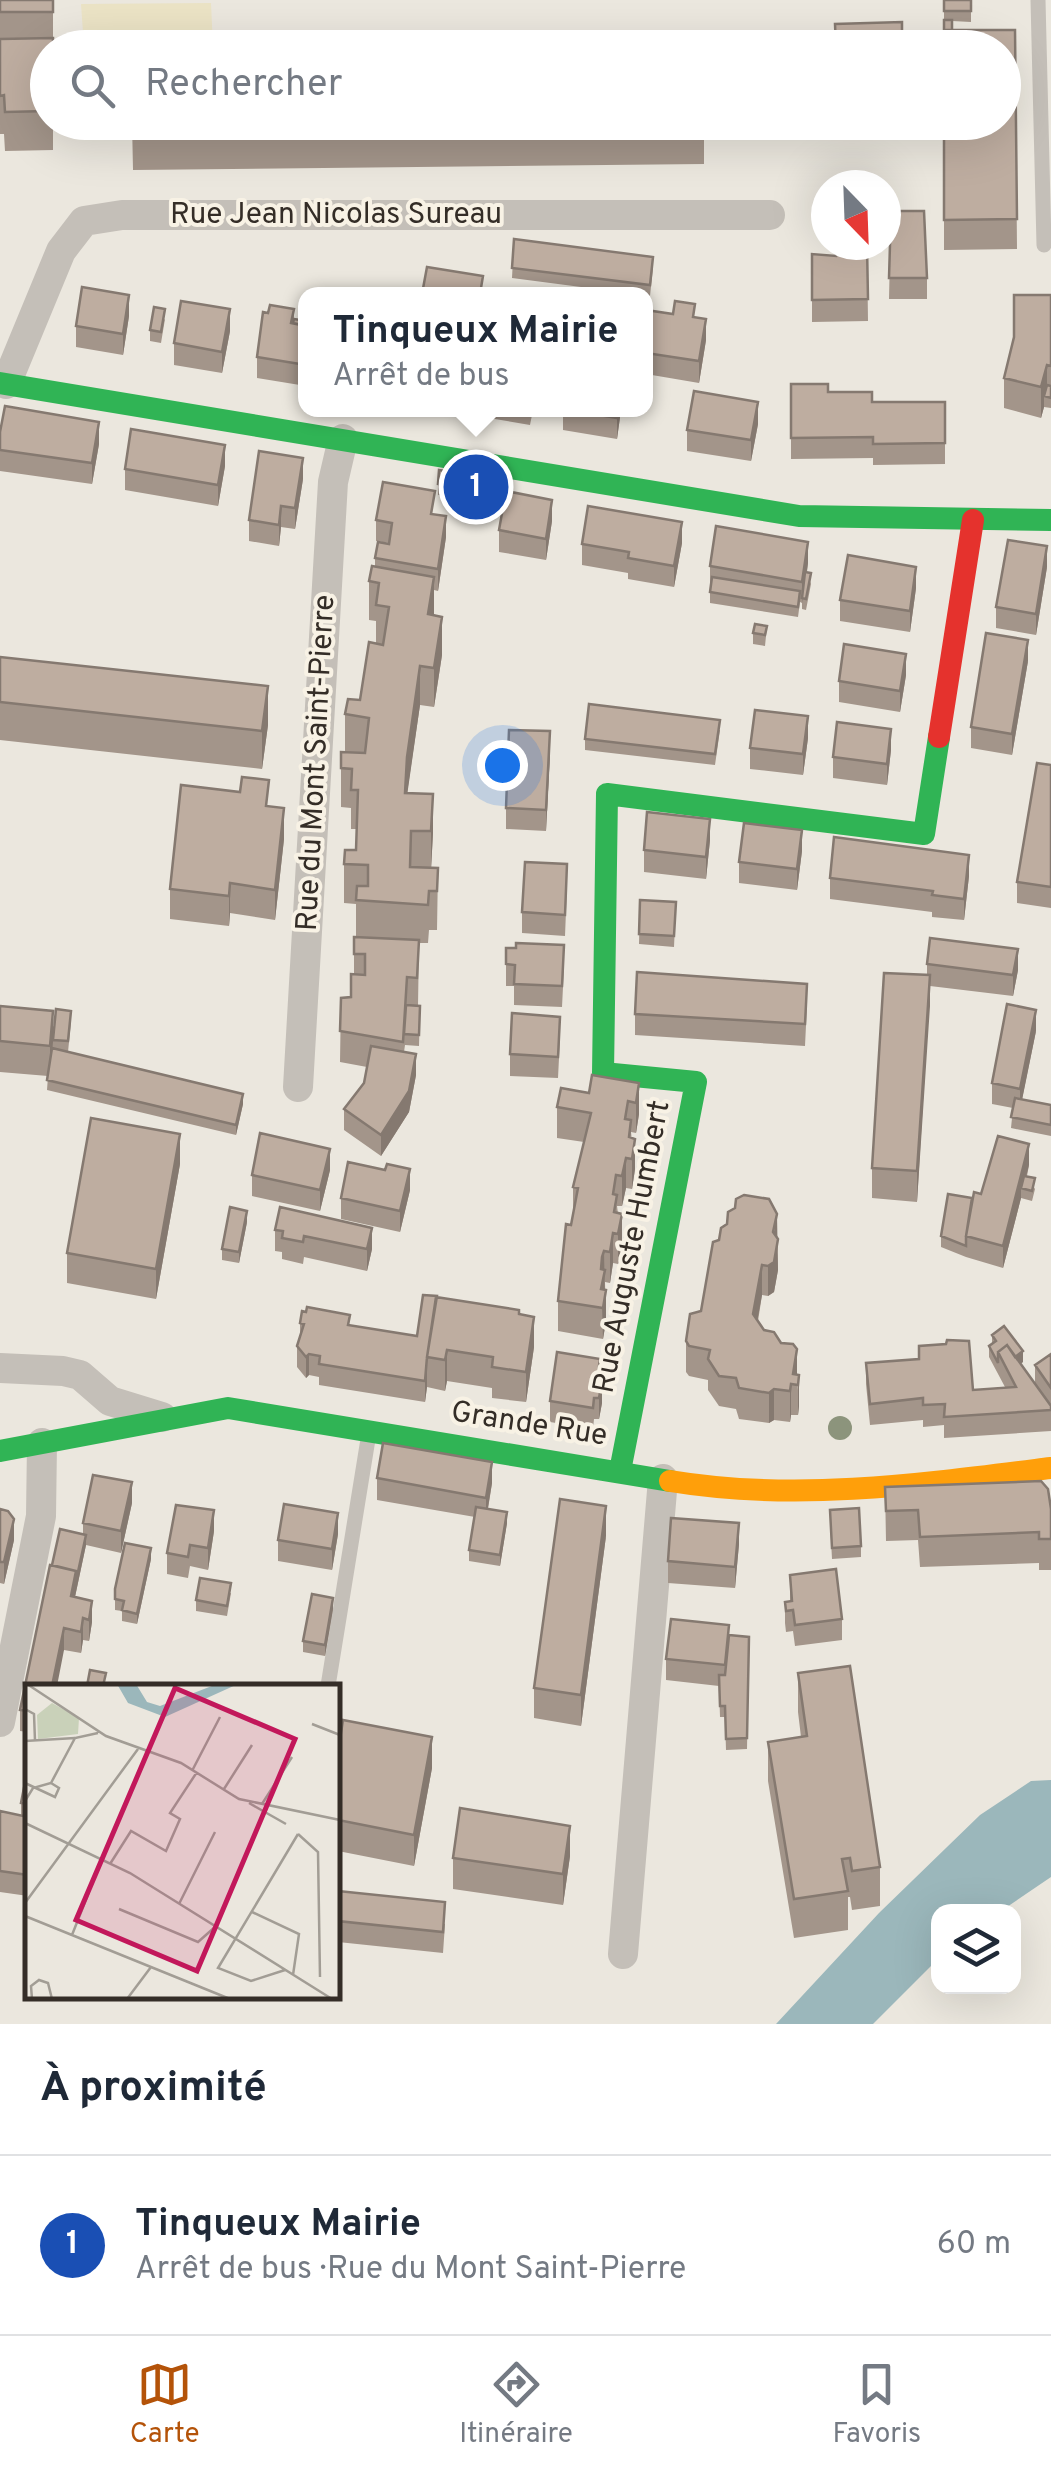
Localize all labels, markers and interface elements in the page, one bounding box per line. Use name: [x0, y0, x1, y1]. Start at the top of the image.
search box: [30, 30, 1021, 140]
icon: search: [65, 58, 120, 113]
text: Rechercher: [145, 61, 343, 110]
north arrow: [811, 170, 901, 260]
street label: Rue Jean Nicolas Sureau: [170, 197, 502, 234]
popup: [298, 287, 653, 417]
text: Tinqueux Mairie: [333, 308, 618, 357]
text: Arrêt de bus: [333, 357, 510, 397]
pin: 1: [444, 450, 508, 524]
street label: Rue du Mont Saint-Pierre: [290, 594, 344, 932]
your location: [477, 740, 528, 791]
street label: Rue Auguste Humbert: [586, 1097, 680, 1397]
street label: Grande Rue: [448, 1394, 610, 1456]
inset map: [25, 1684, 340, 1999]
map controls: [931, 1904, 1021, 1994]
button: layers: [931, 1904, 1021, 1994]
text: À proximité: [40, 2063, 267, 2116]
text: Tinqueux Mairie: [135, 2201, 421, 2250]
text: 1: [66, 2225, 79, 2265]
text: 60 m: [937, 2225, 1011, 2265]
text: Arrêt de bus · Rue du Mont Saint-Pierre: [135, 2250, 686, 2290]
tab: Carte: [130, 2357, 200, 2453]
tab: Itinéraire: [459, 2357, 573, 2453]
tab: Favoris: [832, 2357, 921, 2453]

